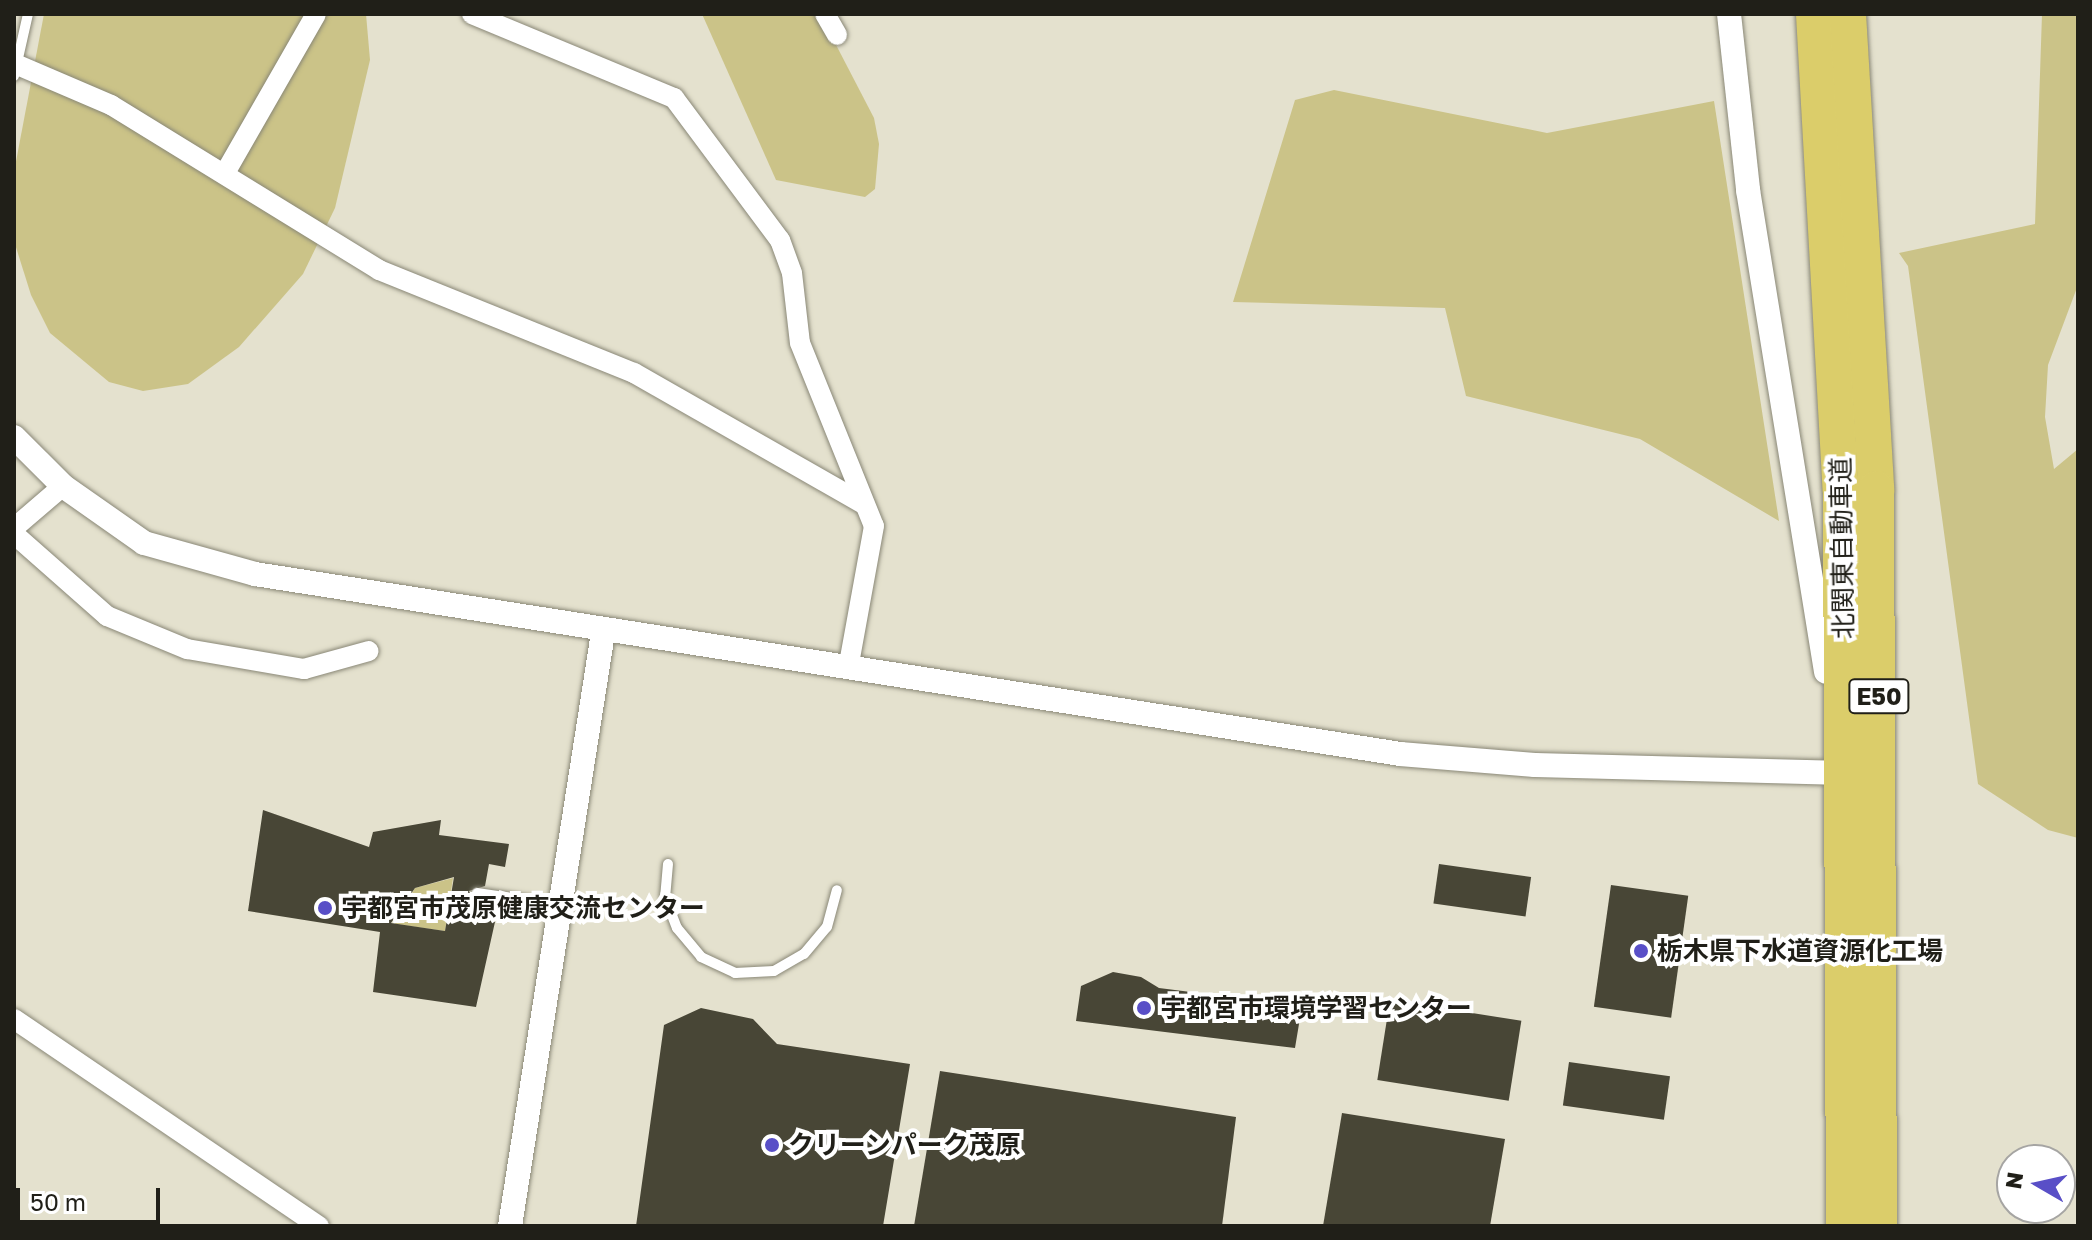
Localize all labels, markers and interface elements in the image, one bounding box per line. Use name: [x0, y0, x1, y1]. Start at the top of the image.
street label: 北関東自動車道: [1825, 457, 1859, 639]
road number: E50: [1847, 676, 1911, 716]
place label: 宇都宮市茂原健康交流センター: [341, 892, 705, 924]
marker: 宇都宮市茂原健康交流センター: [316, 899, 334, 917]
place label: 栃木県下水道資源化工場: [1657, 935, 1943, 967]
marker: 栃木県下水道資源化工場: [1632, 942, 1650, 960]
place label: 宇都宮市環境学習センター: [1160, 992, 1472, 1024]
marker: 宇都宮市環境学習センター: [1135, 999, 1153, 1017]
place label: クリーンパーク茂原: [788, 1129, 1022, 1161]
marker: クリーンパーク茂原: [763, 1136, 781, 1154]
north arrow: [1996, 1144, 2076, 1224]
text: N: [1999, 1170, 2028, 1191]
scale bar: [20, 1172, 164, 1222]
text: 50 m: [30, 1187, 86, 1216]

